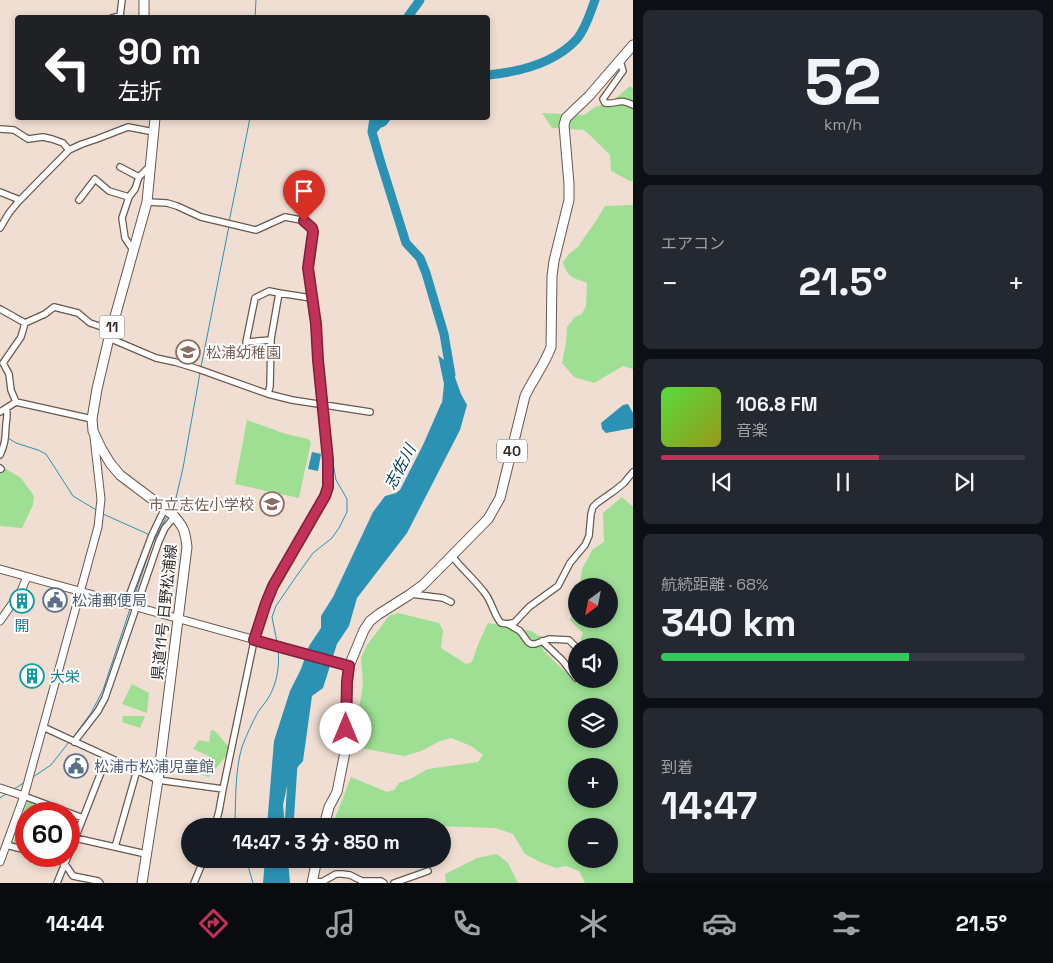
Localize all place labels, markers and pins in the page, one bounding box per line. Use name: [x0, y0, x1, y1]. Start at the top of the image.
pin: [283, 170, 325, 221]
school or university icon: 松浦幼稚園: [175, 339, 201, 365]
place label: 松浦幼稚園: [206, 343, 281, 362]
school or university icon: 市立志佐小学校: [259, 491, 285, 517]
place label: 市立志佐小学校: [149, 495, 254, 514]
public building icon: 松浦郵便局: [42, 587, 68, 613]
building icon: 開: [9, 588, 35, 614]
place label: 松浦郵便局: [72, 591, 147, 610]
place label: 開: [14, 616, 30, 635]
building icon: 大栄: [19, 663, 45, 689]
place label: 大栄: [50, 667, 80, 686]
public building icon: 松浦市松浦児童館: [63, 753, 89, 779]
place label: 松浦市松浦児童館: [94, 757, 214, 776]

